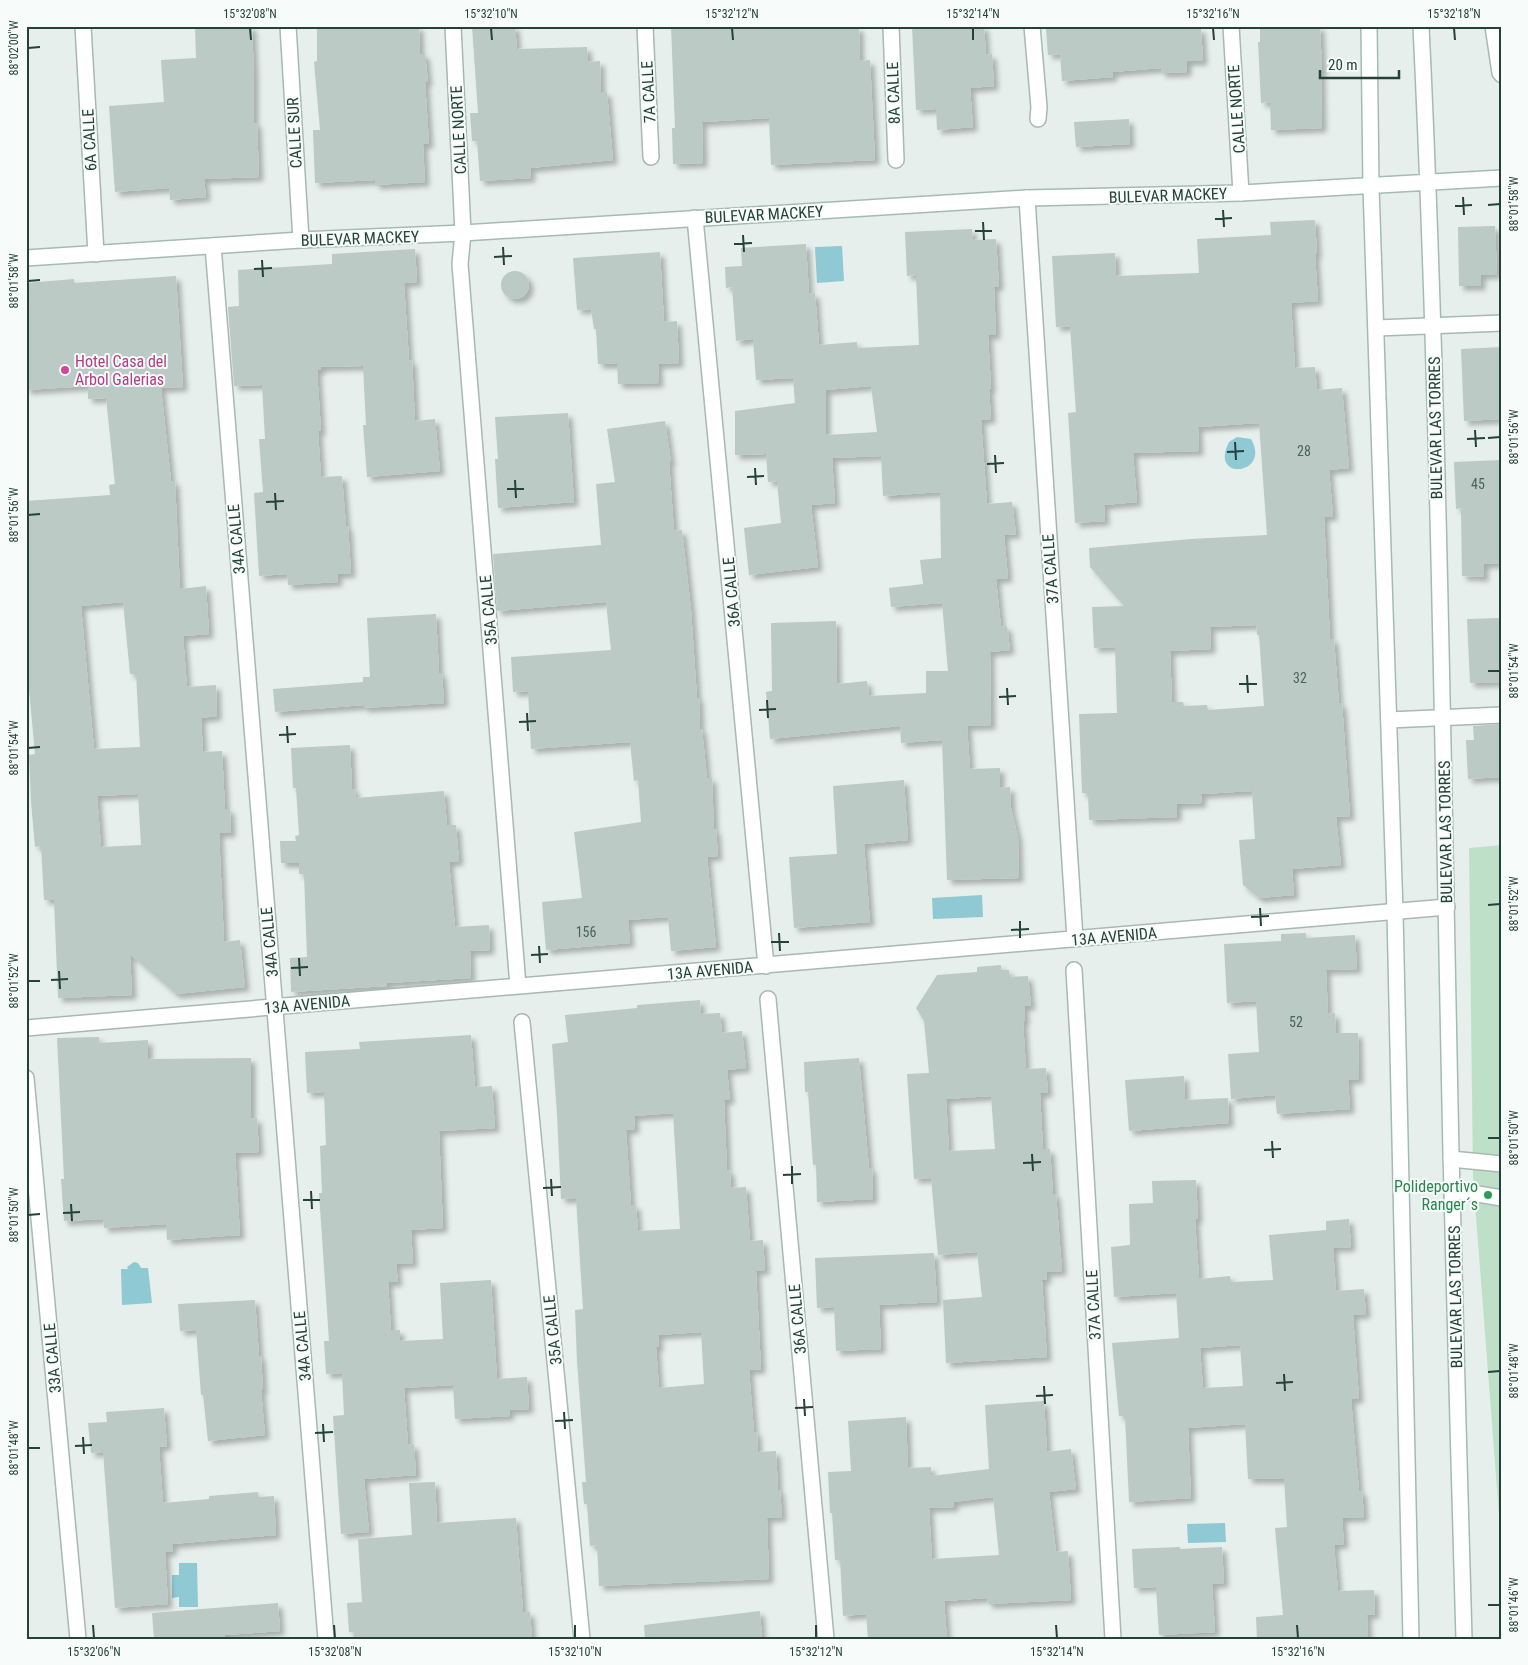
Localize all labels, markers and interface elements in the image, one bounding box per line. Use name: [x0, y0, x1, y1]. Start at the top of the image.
text: 15°32'08"N: [223, 7, 277, 21]
text: 15°32'10"N: [464, 7, 518, 21]
text: 15°32'12"N: [705, 7, 759, 21]
text: 15°32'14"N: [946, 7, 1000, 21]
text: 15°32'16"N: [1186, 7, 1240, 21]
text: 15°32'18"N: [1427, 7, 1481, 21]
text: 88°02'00"W: [7, 20, 21, 76]
scale bar: [1320, 48, 1399, 80]
text: 20 m: [1328, 56, 1358, 74]
street label: 7A CALLE: [637, 60, 660, 124]
street label: 8A CALLE: [883, 61, 904, 124]
street label: CALLE NORTE: [1224, 64, 1249, 154]
street label: CALLE NORTE: [447, 85, 470, 175]
street label: CALLE SUR: [283, 97, 306, 169]
street label: 6A CALLE: [78, 108, 101, 172]
text: 88°01'58"W: [1507, 176, 1521, 232]
street label: BULEVAR MACKEY: [1108, 184, 1228, 207]
street label: BULEVAR MACKEY: [704, 202, 824, 227]
street label: BULEVAR MACKEY: [300, 227, 420, 250]
text: 88°01'58"W: [7, 253, 21, 309]
place label: Hotel Casa del Arbol Galerias: [75, 352, 167, 389]
street label: BULEVAR LAS TORRES: [1425, 357, 1446, 499]
marker: Hotel Casa del Arbol Galerias: [59, 364, 71, 376]
text: 88°01'56"W: [1507, 409, 1521, 465]
house number: 28: [1297, 443, 1311, 459]
house number: 45: [1471, 476, 1485, 492]
text: 88°01'56"W: [7, 487, 21, 543]
street label: 34A CALLE: [224, 503, 249, 575]
street label: 37A CALLE: [1039, 533, 1062, 605]
street label: 36A CALLE: [719, 556, 744, 628]
street label: 35A CALLE: [476, 574, 501, 646]
text: 88°01'54"W: [1507, 643, 1521, 699]
house number: 32: [1293, 670, 1307, 686]
text: 88°01'54"W: [7, 720, 21, 776]
street label: BULEVAR LAS TORRES: [1435, 761, 1456, 903]
text: 88°01'52"W: [1507, 876, 1521, 932]
street label: 34A CALLE: [257, 906, 282, 978]
street label: 13A AVENIDA: [1070, 923, 1158, 950]
house number: 156: [576, 924, 596, 940]
text: 88°01'52"W: [7, 953, 21, 1009]
street label: 13A AVENIDA: [666, 957, 754, 984]
street label: 13A AVENIDA: [263, 991, 351, 1018]
house number: 52: [1289, 1014, 1303, 1030]
text: 88°01'50"W: [1507, 1110, 1521, 1166]
place label: Polideportivo Ranger´s: [1394, 1177, 1478, 1214]
text: 88°01'50"W: [7, 1187, 21, 1243]
marker: Polideportivo Ranger´s: [1482, 1189, 1494, 1201]
street label: BULEVAR LAS TORRES: [1445, 1226, 1466, 1368]
street label: 37A CALLE: [1082, 1269, 1105, 1341]
street label: 36A CALLE: [785, 1283, 810, 1355]
street label: 35A CALLE: [539, 1294, 566, 1366]
street label: 34A CALLE: [290, 1310, 315, 1382]
street label: 33A CALLE: [40, 1322, 65, 1394]
text: 88°01'48"W: [1507, 1343, 1521, 1399]
text: 88°01'48"W: [7, 1420, 21, 1476]
text: 88°01'46"W: [1507, 1577, 1521, 1633]
text: 15°32'06"N: [67, 1645, 121, 1659]
text: 15°32'08"N: [308, 1645, 362, 1659]
text: 15°32'10"N: [548, 1645, 602, 1659]
text: 15°32'12"N: [789, 1645, 843, 1659]
text: 15°32'14"N: [1030, 1645, 1084, 1659]
text: 15°32'16"N: [1271, 1645, 1325, 1659]

